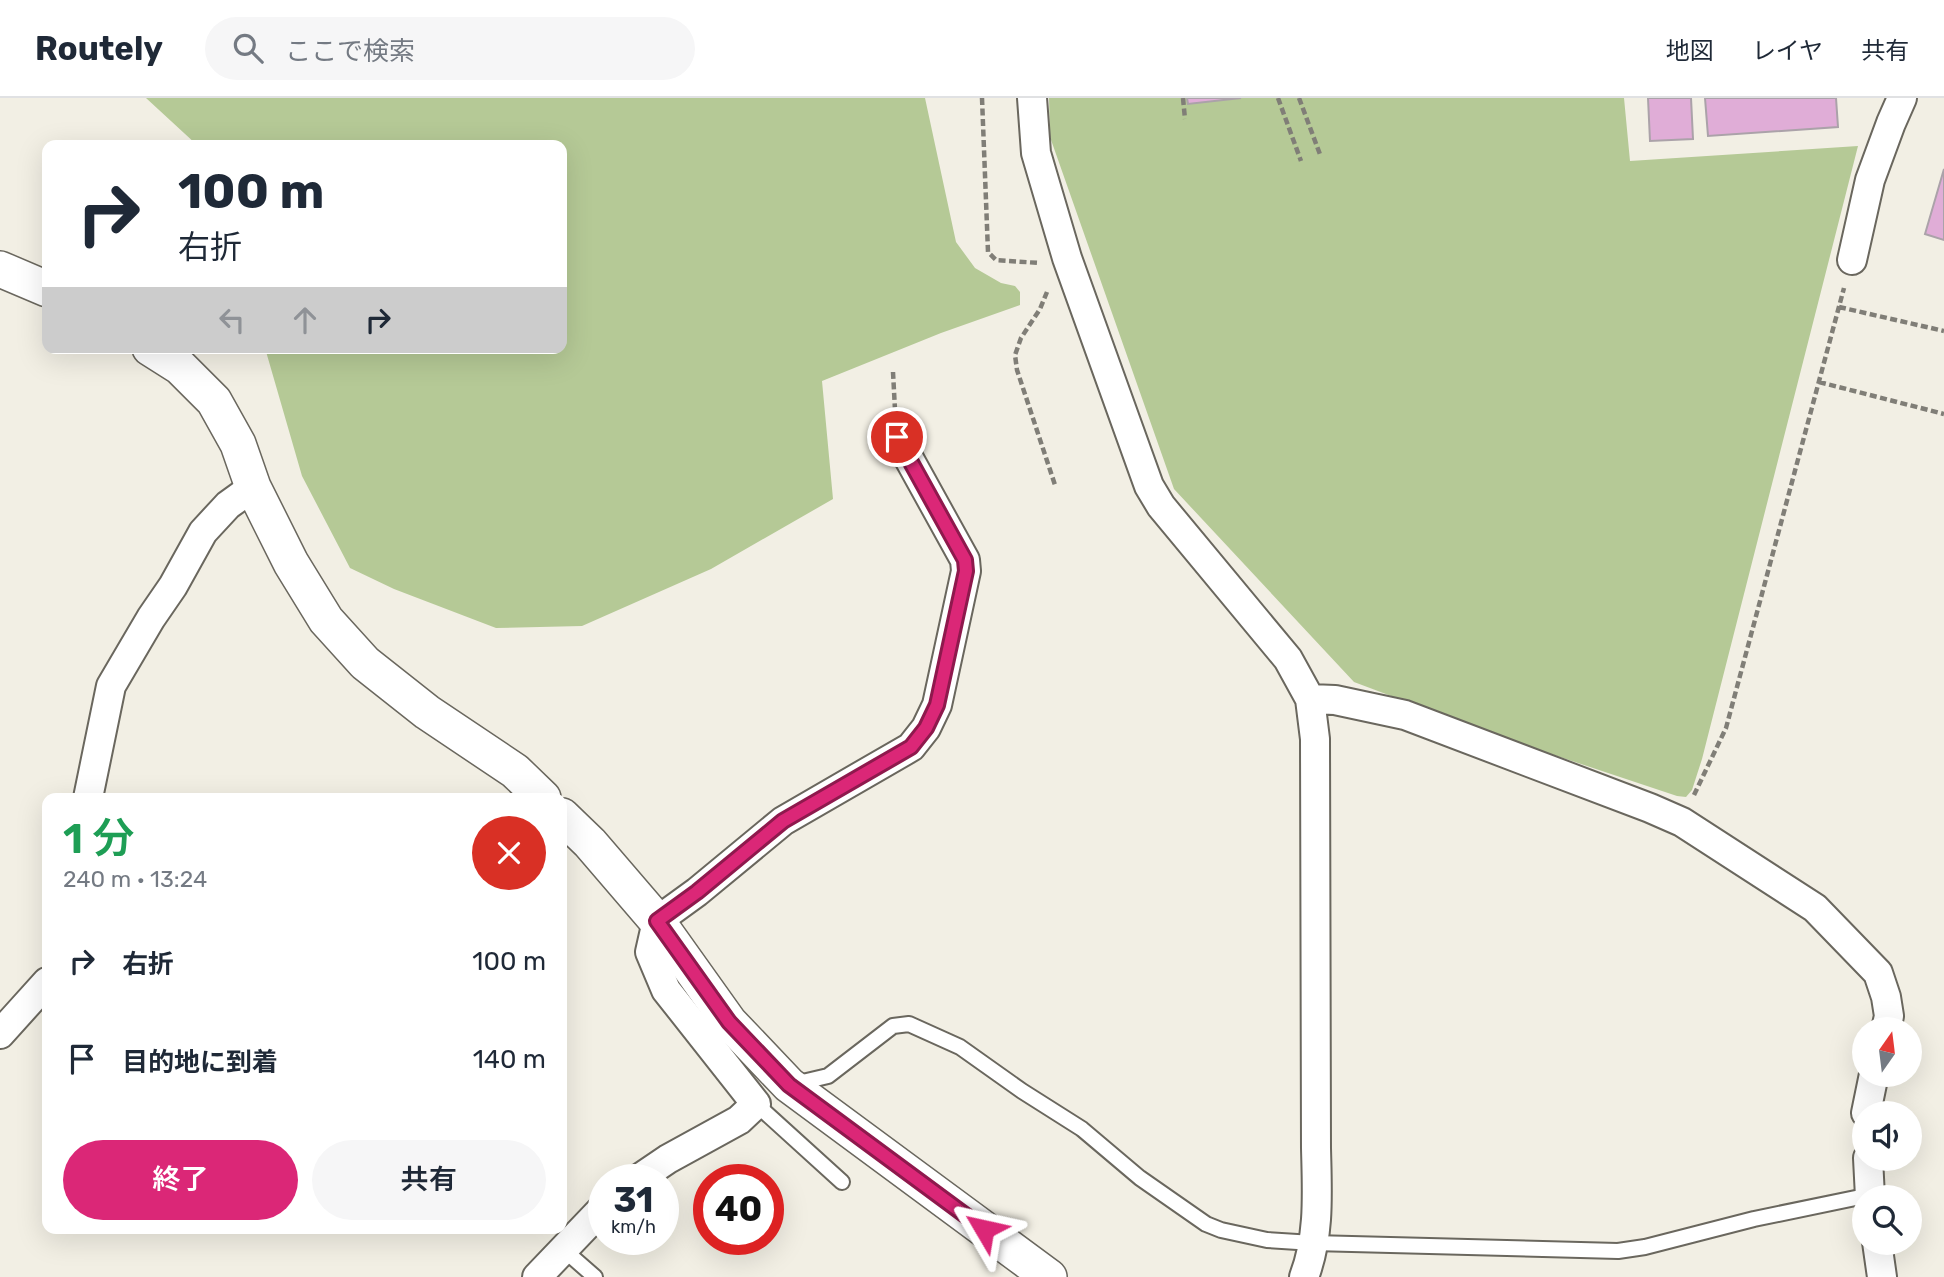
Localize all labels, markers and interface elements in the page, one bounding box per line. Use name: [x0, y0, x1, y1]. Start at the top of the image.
search box: [205, 17, 695, 80]
text: Routely: [35, 29, 163, 68]
icon: search: [229, 29, 267, 67]
text: ここで検索: [285, 36, 415, 67]
text: 地図: [1666, 37, 1714, 65]
text: レイヤ: [1752, 37, 1823, 65]
text: 共有: [1861, 37, 1909, 65]
text: 100 m: [178, 162, 324, 220]
icon: right: [63, 168, 154, 259]
text: 右折: [178, 228, 242, 266]
icon: left: [213, 301, 251, 339]
icon: ahead: [286, 301, 324, 339]
icon: right: [359, 301, 397, 339]
pin: [867, 407, 927, 467]
icon: arrive: [878, 418, 916, 456]
text: 1 分: [63, 814, 134, 864]
button: close: [472, 816, 546, 890]
text: 240 m · 13:24: [63, 865, 207, 893]
icon: right: [63, 942, 101, 980]
text: 100 m: [472, 946, 546, 977]
text: 右折: [122, 949, 174, 980]
north arrow: [1852, 1017, 1922, 1087]
map controls: [1852, 1017, 1922, 1255]
icon: arrive: [63, 1040, 101, 1078]
text: 140 m: [473, 1044, 546, 1075]
text: 目的地に到着: [122, 1047, 278, 1078]
button: sound: [1852, 1101, 1922, 1171]
button: 終了: [63, 1140, 298, 1220]
button: 共有: [312, 1140, 546, 1220]
speed limit sign: 40: [693, 1164, 784, 1255]
text: 31: [614, 1179, 653, 1221]
button: search: [1852, 1185, 1922, 1255]
position arrow: [947, 1192, 1021, 1266]
text: km/h: [611, 1216, 656, 1238]

